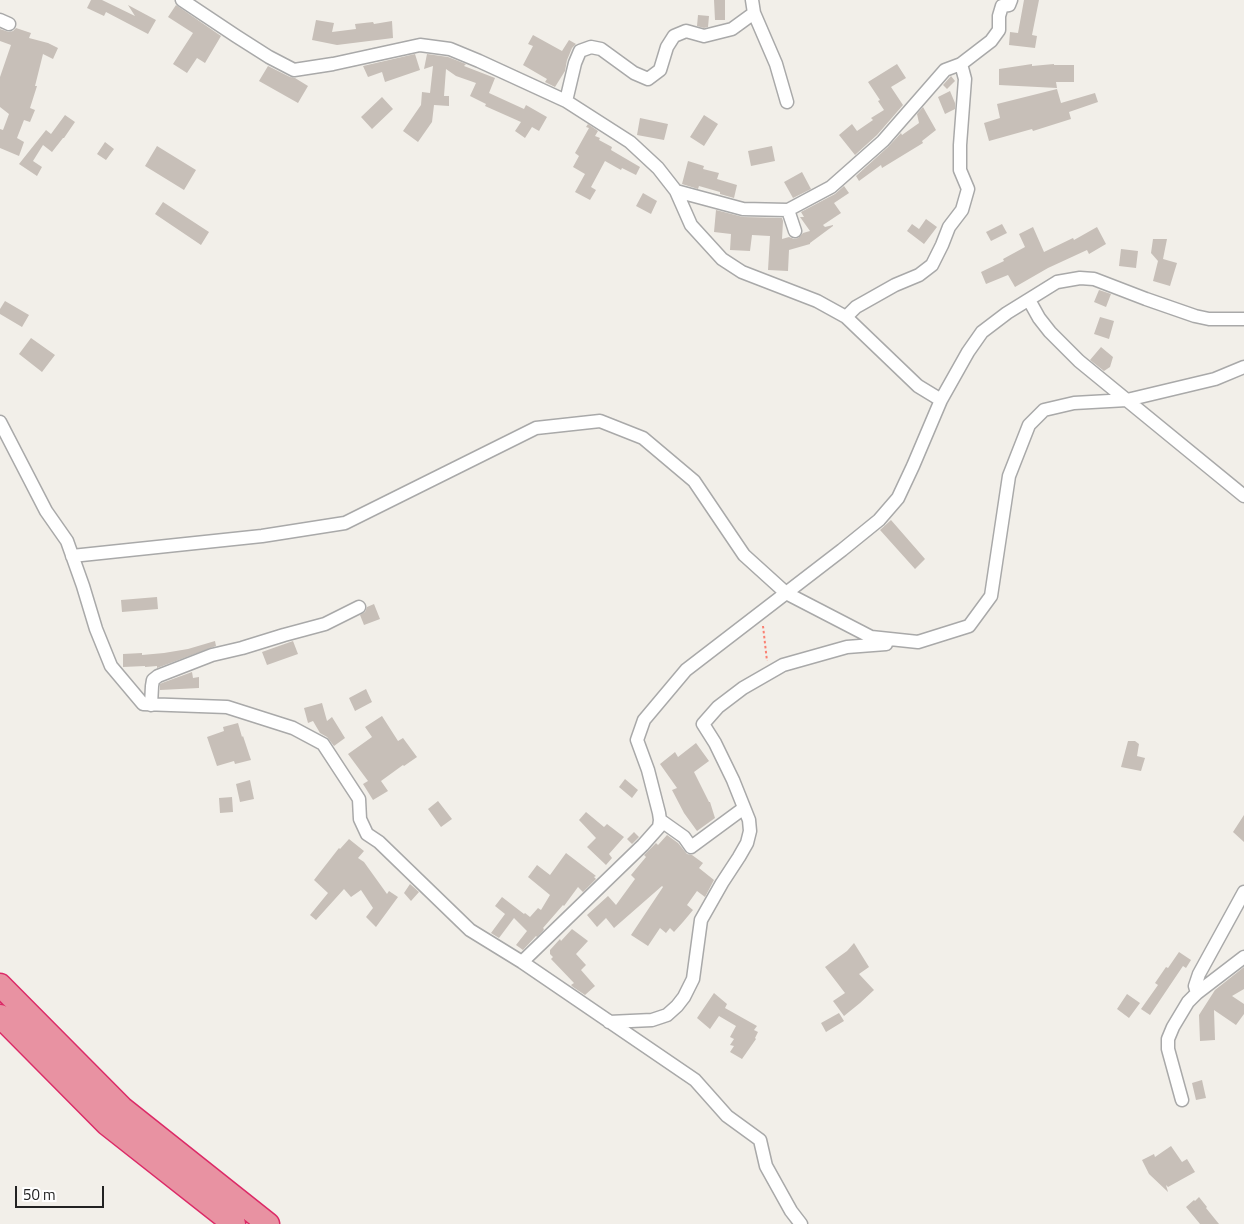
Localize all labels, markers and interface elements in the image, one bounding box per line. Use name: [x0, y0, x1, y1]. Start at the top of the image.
scale bar: [18, 1176, 106, 1208]
text: 50 m: [23, 1183, 56, 1206]

